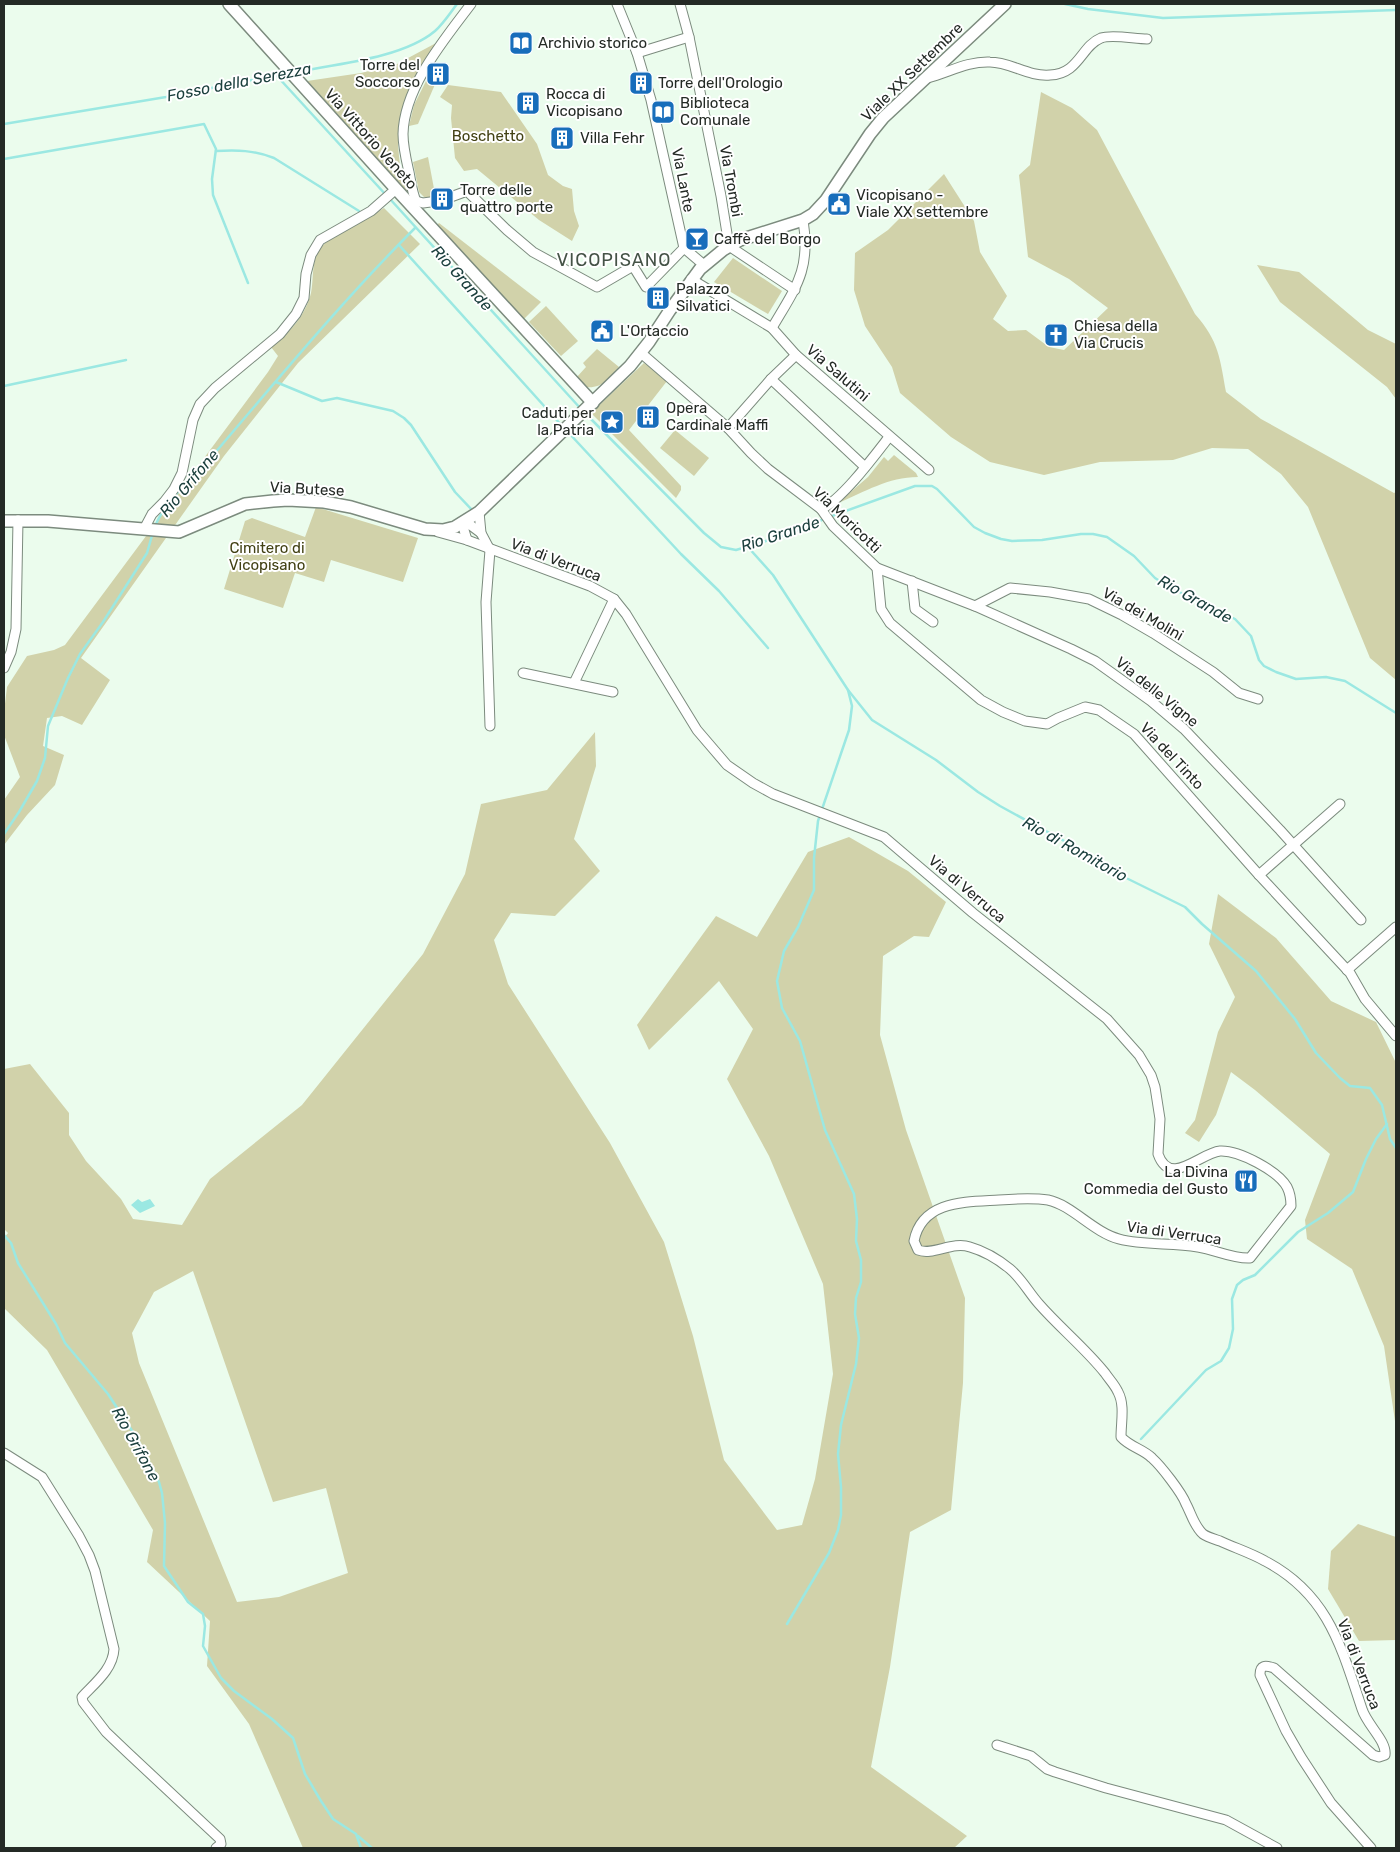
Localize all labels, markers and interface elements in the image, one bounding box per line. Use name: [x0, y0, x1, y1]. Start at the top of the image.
street label: Viale XX Settembre: [858, 19, 966, 125]
library icon: Archivio storico: [508, 30, 534, 56]
place label: Archivio storico: [538, 34, 647, 52]
place label: Torre del Soccorso: [355, 56, 420, 91]
water label: Fosso della Serezza: [165, 59, 313, 105]
building icon: Torre del Soccorso: [425, 61, 451, 87]
building icon: Torre dell'Orologio: [628, 70, 654, 96]
place label: Torre dell'Orologio: [658, 74, 783, 92]
street label: Via Vittorio Veneto: [321, 85, 421, 193]
place label: Rocca di Vicopisano: [546, 85, 623, 120]
building icon: Rocca di Vicopisano: [515, 90, 541, 116]
place label: Biblioteca Comunale: [680, 94, 750, 129]
library icon: Biblioteca Comunale: [650, 99, 676, 125]
building icon: Villa Fehr: [549, 125, 575, 151]
park label: Boschetto: [452, 127, 524, 145]
place label: Villa Fehr: [580, 129, 645, 147]
street label: Via Trombi: [716, 144, 746, 218]
street label: Via Lante: [668, 146, 698, 214]
place label: Torre delle quattro porte: [460, 181, 553, 216]
building icon: Torre delle quattro porte: [429, 186, 455, 212]
place label: Vicopisano - Viale XX settembre: [856, 186, 988, 221]
public building icon: Vicopisano - Viale XX settembre: [826, 191, 852, 217]
bar icon: Caffè del Borgo: [684, 226, 710, 252]
place label: Caffè del Borgo: [714, 230, 821, 248]
water label: Rio Grande: [427, 241, 497, 315]
district label: VICOPISANO: [556, 249, 672, 271]
place label: Palazzo Silvatici: [676, 280, 730, 315]
building icon: Palazzo Silvatici: [645, 285, 671, 311]
place label: Chiesa della Via Crucis: [1074, 317, 1158, 352]
public building icon: L'Ortaccio: [589, 318, 615, 344]
place label: L'Ortaccio: [620, 322, 689, 340]
church icon: Chiesa della Via Crucis: [1043, 322, 1069, 348]
street label: Via Salutini: [803, 341, 873, 405]
place label: Opera Cardinale Maffi: [666, 399, 768, 434]
place label: Caduti per la Patria: [522, 404, 594, 439]
building icon: Opera Cardinale Maffi: [635, 404, 661, 430]
place icon: Caduti per la Patria: [599, 409, 625, 435]
water label: Rio Grifone: [155, 445, 223, 521]
street label: Via Butese: [269, 478, 345, 500]
street label: Via Moricotti: [809, 483, 885, 557]
water label: Rio Grande: [738, 512, 822, 556]
street label: Via di Verruca: [508, 534, 604, 586]
park label: Cimitero di Vicopisano: [229, 539, 305, 574]
water label: Rio Grande: [1155, 571, 1236, 627]
street label: Via dei Molini: [1099, 584, 1187, 644]
street label: Via delle Vigne: [1112, 653, 1202, 731]
street label: Via del Tinto: [1136, 719, 1208, 793]
water label: Rio di Romitorio: [1019, 812, 1131, 886]
street label: Via di Verruca: [925, 851, 1009, 927]
place label: La Divina Commedia del Gusto: [1084, 1163, 1228, 1198]
restaurant icon: La Divina Commedia del Gusto: [1233, 1168, 1259, 1194]
street label: Via di Verruca: [1125, 1217, 1223, 1249]
water label: Rio Grifone: [108, 1403, 164, 1485]
street label: Via di Verruca: [1333, 1616, 1385, 1712]

